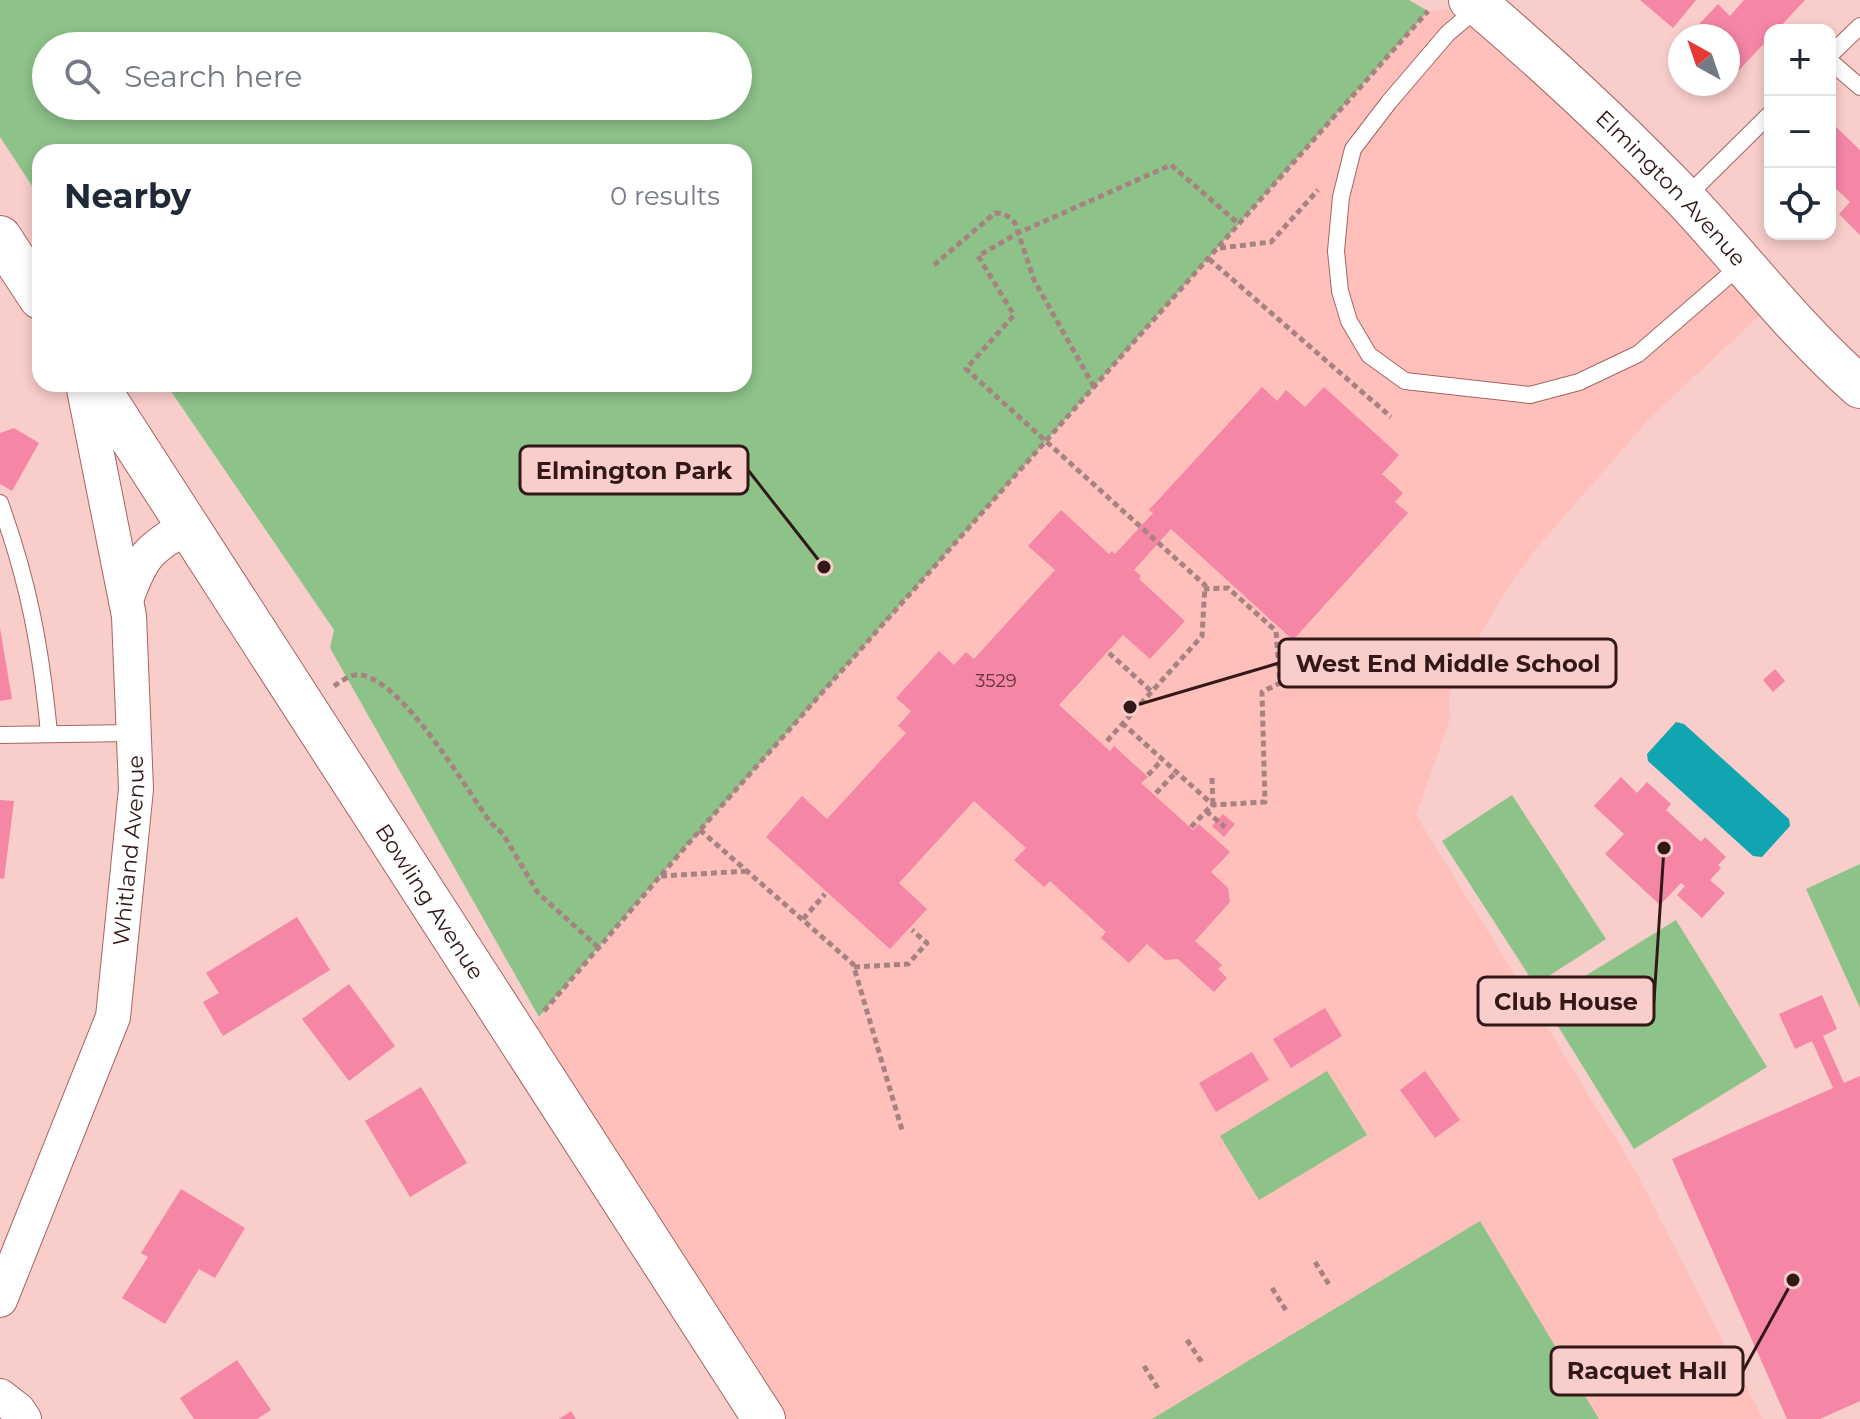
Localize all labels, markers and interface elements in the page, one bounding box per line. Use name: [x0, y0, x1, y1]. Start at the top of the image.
north arrow: [1668, 24, 1740, 96]
map controls: [1764, 24, 1836, 240]
button: +: [1764, 24, 1836, 96]
search box: [32, 32, 752, 120]
icon: search: [60, 54, 104, 98]
text: Search here: [124, 58, 302, 95]
button: −: [1764, 96, 1836, 168]
street label: Elmington Avenue: [1590, 105, 1752, 272]
button: locate: [1764, 168, 1836, 240]
text: Nearby: [64, 175, 191, 217]
text: 0 results: [610, 180, 720, 212]
callout: Elmington Park: [520, 446, 748, 494]
text: Elmington Park: [536, 456, 732, 485]
callout: West End Middle School: [1279, 639, 1616, 687]
text: West End Middle School: [1295, 649, 1601, 678]
house number: 3529: [975, 670, 1017, 692]
street label: Whitland Avenue: [107, 755, 150, 947]
street label: Bowling Avenue: [369, 819, 490, 985]
callout: Club House: [1478, 977, 1654, 1025]
text: Club House: [1494, 987, 1638, 1016]
callout: Racquet Hall: [1551, 1347, 1743, 1395]
text: Racquet Hall: [1567, 1356, 1727, 1385]

